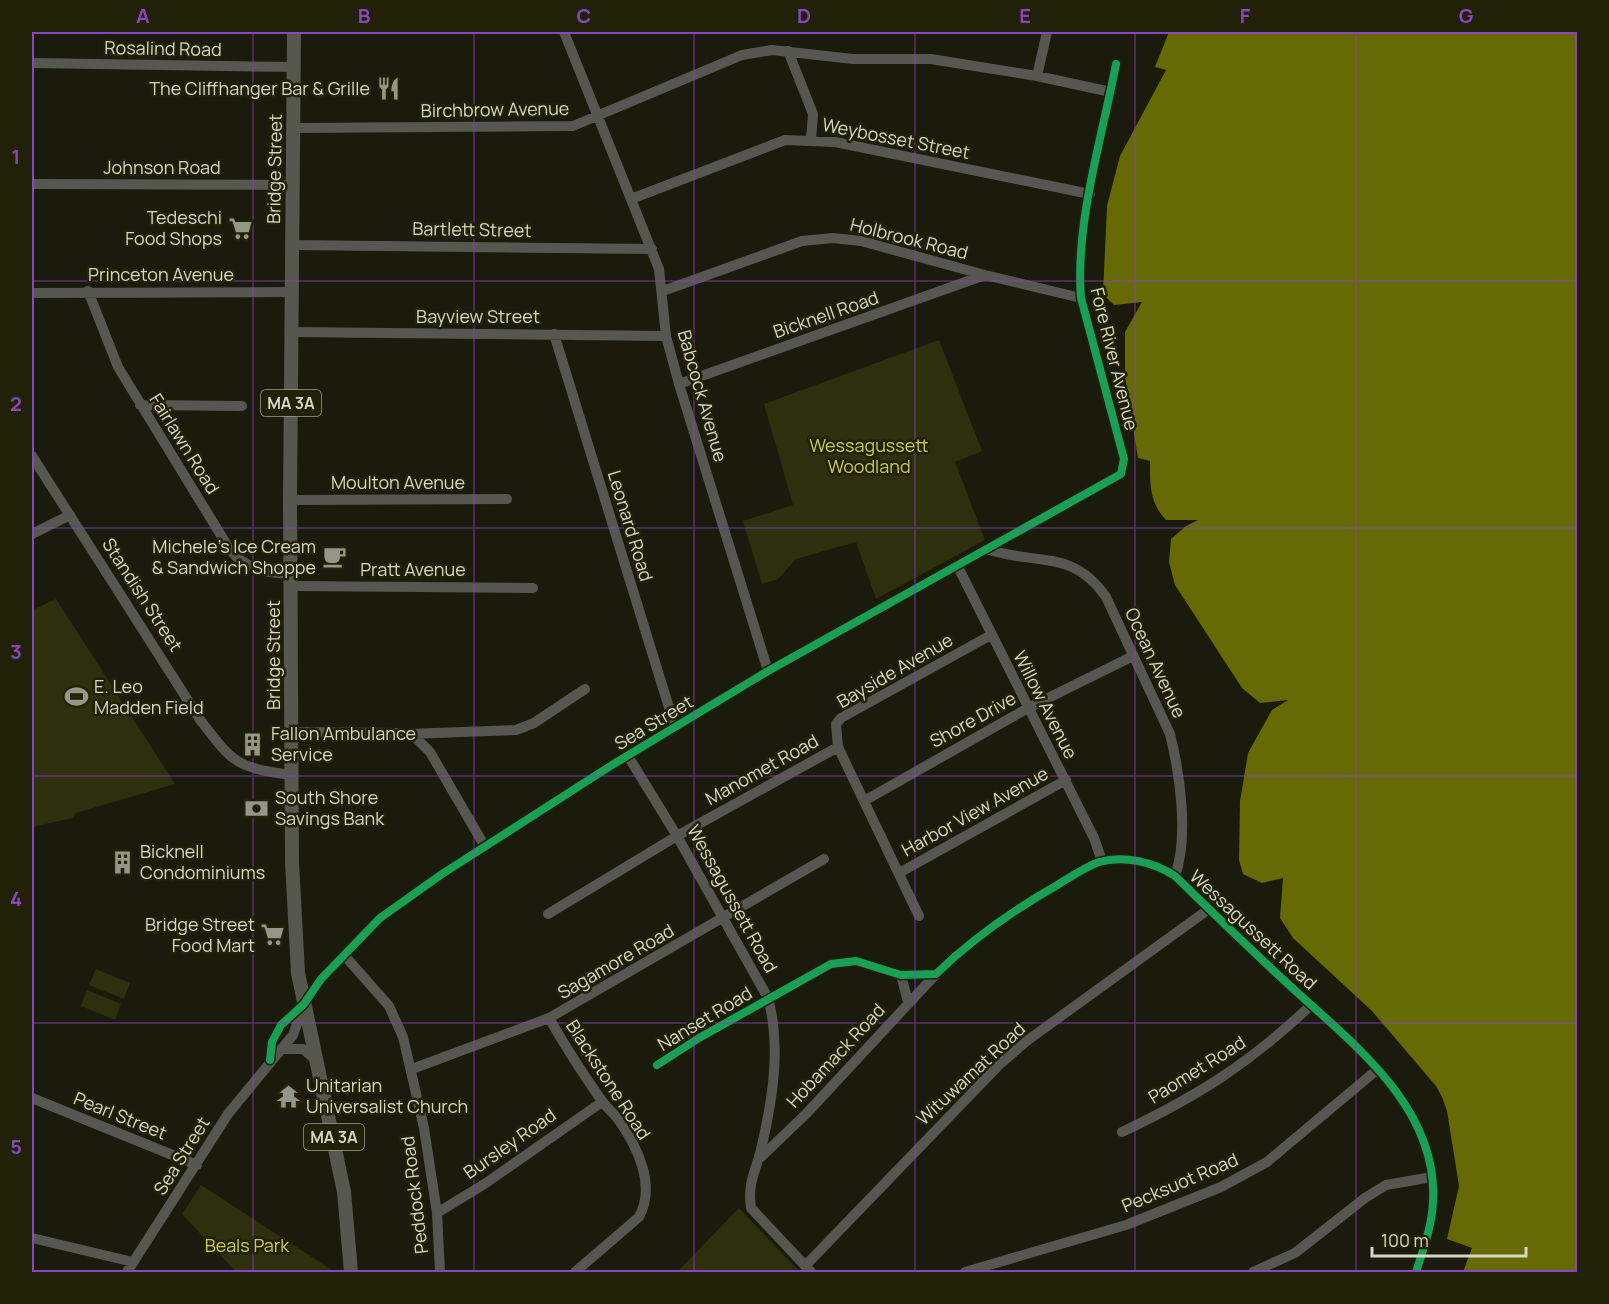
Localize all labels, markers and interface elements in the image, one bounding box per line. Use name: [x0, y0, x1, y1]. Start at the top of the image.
text: A: [136, 2, 150, 29]
text: B: [358, 2, 371, 29]
text: C: [577, 2, 591, 29]
text: D: [797, 2, 811, 29]
text: E: [1019, 2, 1031, 29]
text: F: [1240, 2, 1251, 29]
text: G: [1459, 2, 1474, 29]
street label: Rosalind Road: [104, 35, 222, 61]
place label: The Cliffhanger Bar & Grille: [149, 76, 370, 100]
restaurant icon: The Cliffhanger Bar & Grille: [375, 76, 401, 102]
street label: Birchbrow Avenue: [421, 96, 569, 122]
street label: Weybosset Street: [820, 112, 972, 164]
street label: Bridge Street: [261, 114, 287, 224]
text: 1: [12, 143, 20, 170]
street label: Johnson Road: [103, 155, 221, 179]
place label: Tedeschi Food Shops: [125, 205, 222, 250]
street label: Holbrook Road: [848, 212, 971, 264]
supermarket icon: Tedeschi Food Shops: [227, 215, 253, 241]
street label: Bartlett Street: [412, 216, 532, 242]
street label: Princeton Avenue: [88, 262, 234, 286]
street label: Bicknell Road: [770, 285, 882, 343]
street label: Fore River Avenue: [1086, 285, 1144, 433]
street label: Bayview Street: [416, 304, 540, 328]
street label: Babcock Avenue: [673, 327, 733, 464]
street label: Fairlawn Road: [144, 389, 225, 498]
text: 2: [10, 390, 22, 417]
road number: MA 3A: [261, 390, 321, 416]
park label: Wessagussett Woodland: [809, 433, 929, 478]
street label: Leonard Road: [603, 468, 659, 584]
street label: Moulton Avenue: [331, 470, 465, 494]
street label: Standish Street: [97, 533, 188, 656]
place label: Michele's Ice Cream & Sandwich Shoppe: [152, 534, 316, 579]
cafe icon: Michele's Ice Cream & Sandwich Shoppe: [321, 544, 347, 570]
street label: Pratt Avenue: [360, 557, 466, 581]
street label: Bridge Street: [261, 600, 285, 710]
street label: Ocean Avenue: [1120, 604, 1192, 722]
street label: Bayside Avenue: [832, 627, 957, 713]
text: 3: [10, 638, 22, 665]
street label: Willow Avenue: [1008, 646, 1083, 763]
place label: E. Leo Madden Field: [94, 674, 204, 719]
sports icon: E. Leo Madden Field: [63, 684, 89, 710]
street label: Shore Drive: [925, 686, 1020, 753]
street label: Sea Street: [610, 689, 697, 755]
place label: Fallon Ambulance Service: [271, 721, 416, 766]
street label: Manomet Road: [701, 728, 822, 810]
building icon: Fallon Ambulance Service: [240, 731, 266, 757]
street label: Harbor View Avenue: [897, 761, 1052, 861]
place label: South Shore Savings Bank: [275, 785, 385, 830]
bank icon: South Shore Savings Bank: [244, 795, 270, 821]
street label: Wessagussett Road: [682, 820, 784, 977]
place label: Bicknell Condominiums: [140, 839, 265, 884]
building icon: Bicknell Condominiums: [109, 849, 135, 875]
street label: Wessagussett Road: [1185, 864, 1322, 995]
text: 4: [10, 885, 22, 912]
place label: Bridge Street Food Mart: [145, 912, 255, 957]
street label: Sagamore Road: [553, 918, 678, 1004]
supermarket icon: Bridge Street Food Mart: [260, 922, 286, 948]
street label: Nanset Road: [653, 980, 756, 1056]
street label: Hobamack Road: [781, 998, 890, 1113]
street label: Blackstone Road: [561, 1015, 657, 1144]
street label: Wituwamat Road: [911, 1017, 1030, 1130]
street label: Paomet Road: [1143, 1030, 1250, 1109]
place label: Unitarian Universalist Church: [306, 1073, 468, 1118]
temple icon: Unitarian Universalist Church: [275, 1083, 301, 1109]
street label: Pearl Street: [70, 1086, 170, 1145]
street label: Bursley Road: [458, 1102, 560, 1184]
street label: Sea Street: [148, 1112, 215, 1199]
road number: MA 3A: [304, 1124, 364, 1150]
text: 5: [10, 1133, 22, 1160]
street label: Peddock Road: [395, 1135, 433, 1255]
street label: Pecksuot Road: [1118, 1147, 1242, 1217]
scale bar: [1372, 1220, 1526, 1258]
text: 100 m: [1381, 1228, 1429, 1252]
park label: Beals Park: [205, 1233, 290, 1257]

